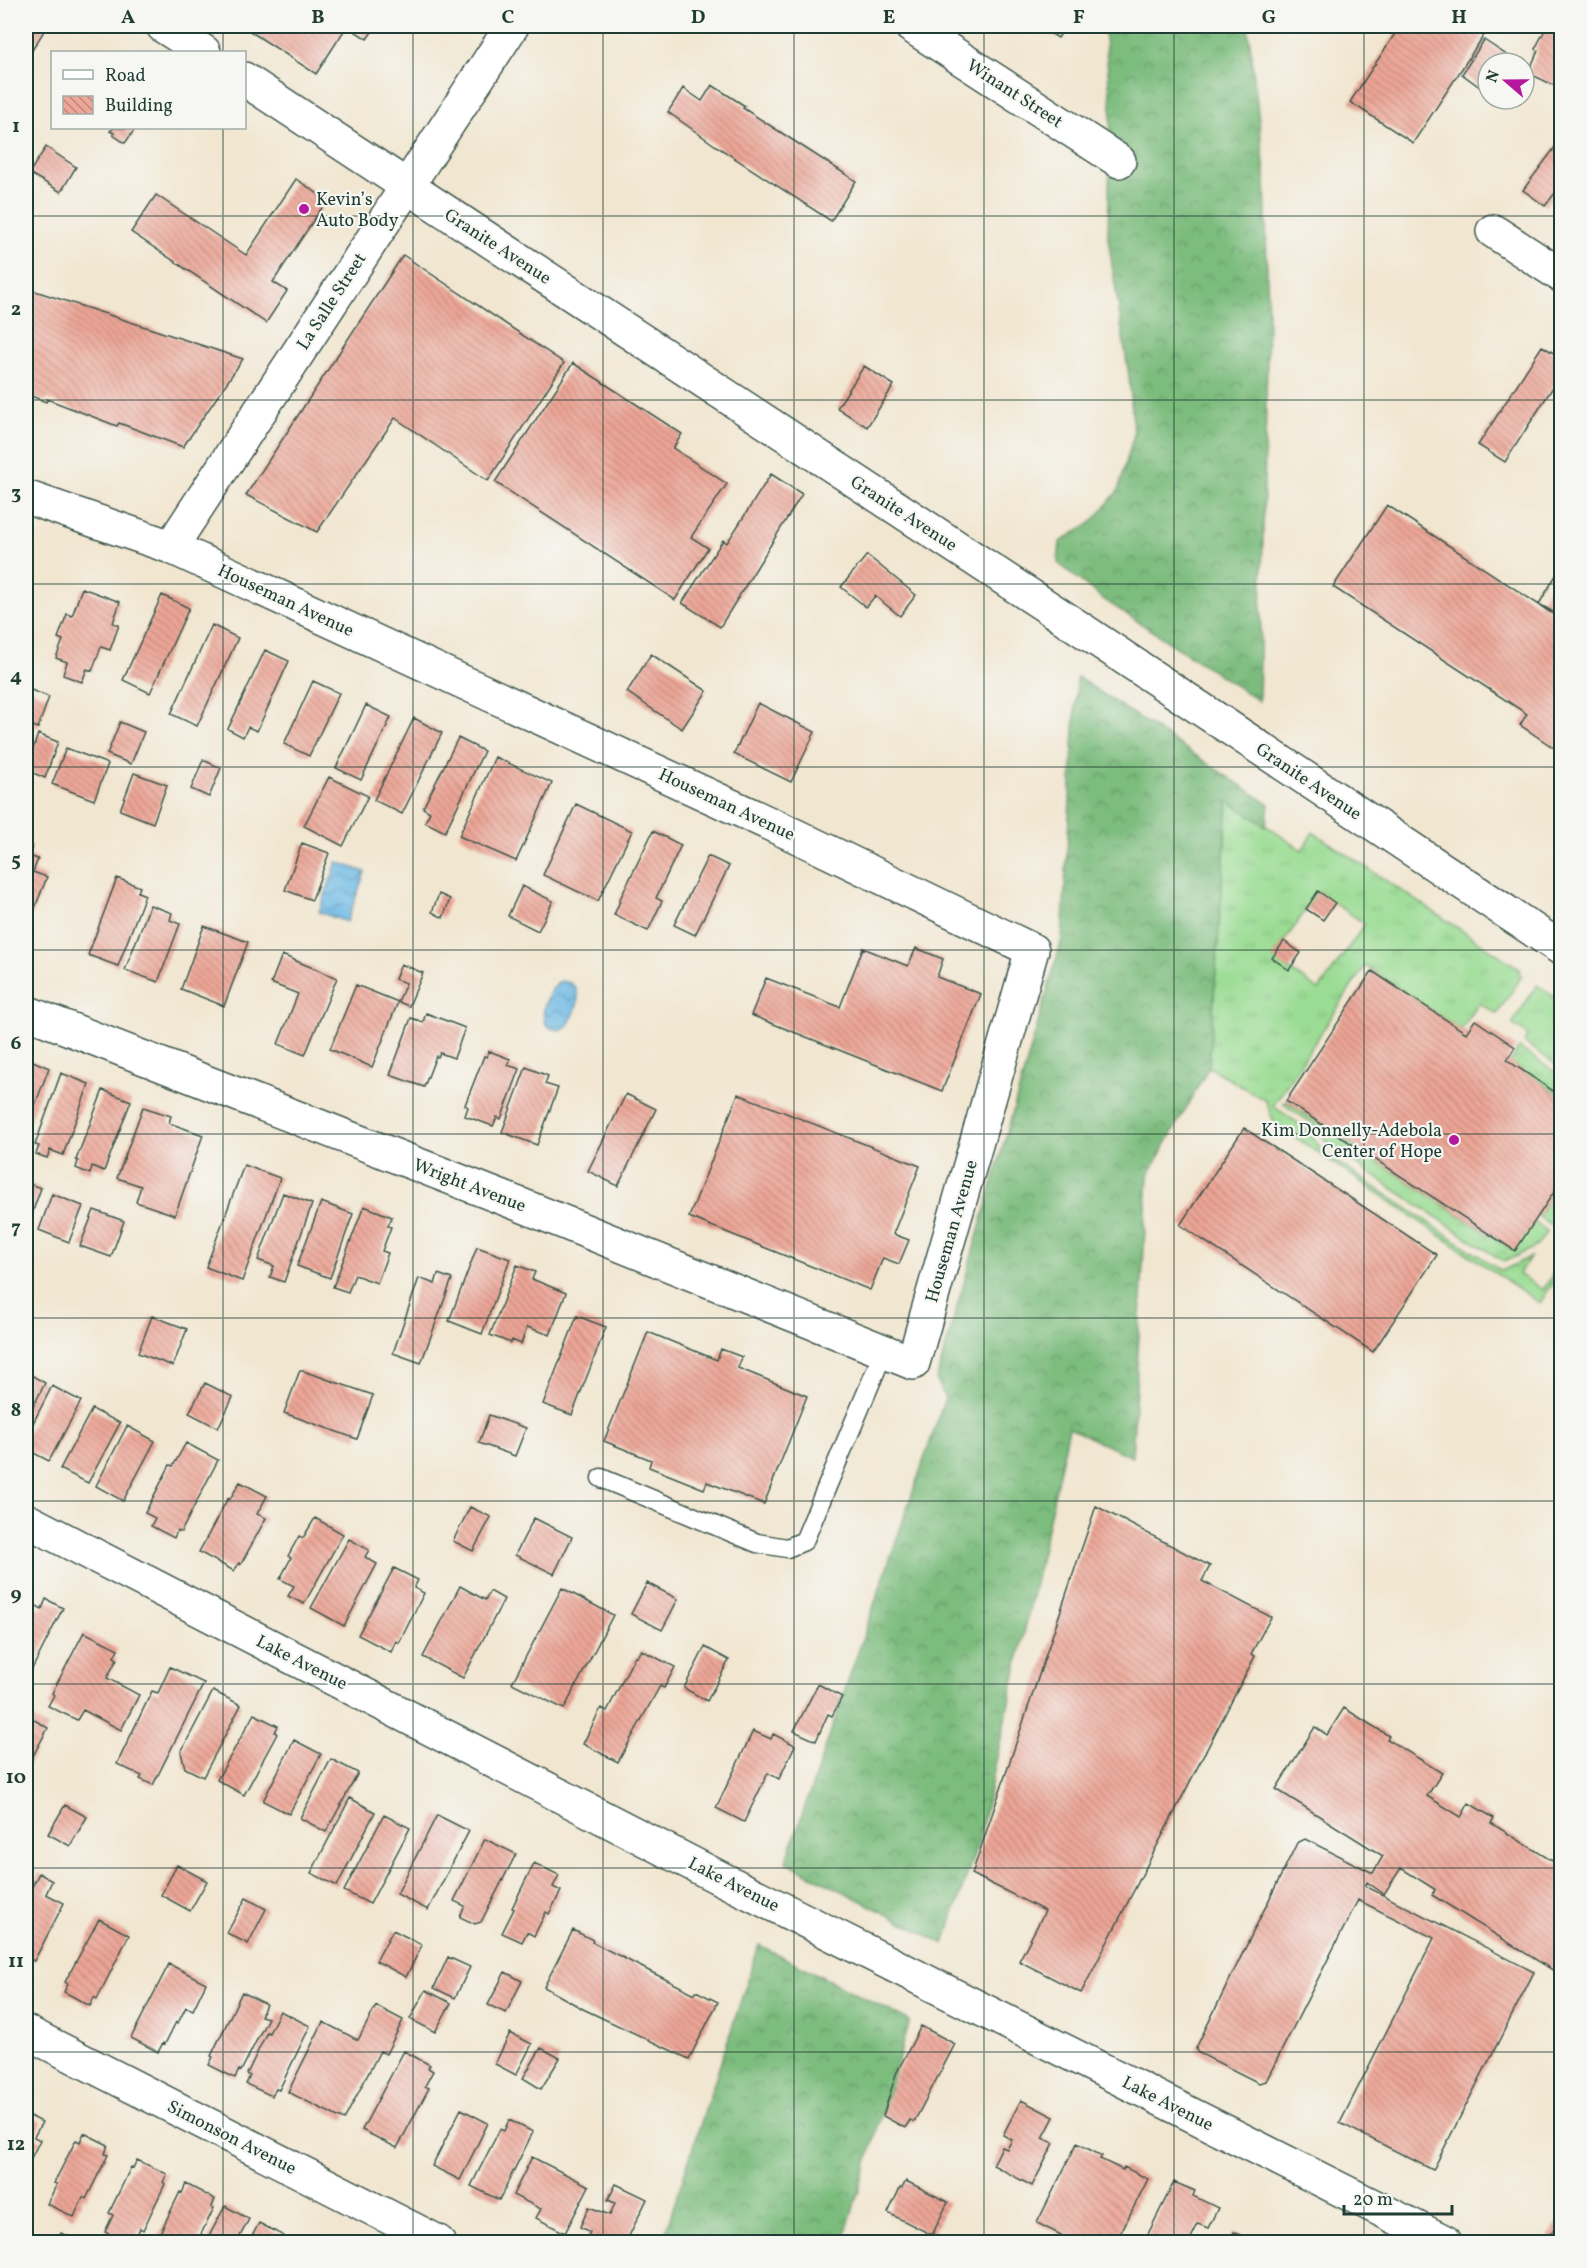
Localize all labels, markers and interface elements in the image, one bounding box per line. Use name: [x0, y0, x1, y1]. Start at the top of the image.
text: A: [121, 4, 135, 32]
text: B: [311, 4, 325, 32]
text: C: [502, 4, 515, 32]
text: D: [691, 4, 705, 32]
text: E: [883, 4, 895, 32]
text: F: [1073, 4, 1085, 32]
text: G: [1262, 4, 1276, 32]
text: H: [1451, 4, 1467, 32]
legend: [51, 51, 246, 129]
north arrow: [1476, 51, 1536, 111]
street label: Winant Street: [961, 54, 1067, 135]
text: Road: [105, 64, 146, 89]
text: N: [1481, 67, 1506, 86]
text: Building: [105, 94, 173, 119]
text: 1: [12, 113, 20, 141]
place label: Kevin’s Auto Body: [316, 188, 399, 234]
marker: Kevin’s Auto Body: [297, 202, 311, 216]
street label: Granite Avenue: [439, 203, 556, 291]
street label: La Salle Street: [291, 248, 373, 355]
text: 2: [11, 296, 21, 324]
street label: Granite Avenue: [845, 470, 962, 558]
text: 3: [11, 480, 21, 508]
street label: Houseman Avenue: [213, 559, 358, 644]
text: 4: [10, 663, 22, 691]
street label: Granite Avenue: [1250, 737, 1366, 827]
street label: Houseman Avenue: [654, 763, 799, 848]
text: 5: [11, 847, 21, 875]
text: 6: [11, 1030, 22, 1058]
place label: Kim Donnelly-Adebola Center of Hope: [1261, 1119, 1442, 1165]
marker: Kim Donnelly-Adebola Center of Hope: [1447, 1133, 1461, 1147]
street label: Wright Avenue: [410, 1153, 529, 1219]
street label: Houseman Avenue: [920, 1157, 985, 1306]
text: 7: [11, 1214, 21, 1242]
text: 8: [11, 1397, 21, 1425]
text: 9: [10, 1581, 22, 1609]
street label: Lake Avenue: [251, 1630, 351, 1697]
text: 10: [6, 1764, 26, 1792]
street label: Lake Avenue: [683, 1852, 783, 1919]
text: 11: [8, 1948, 24, 1976]
street label: Lake Avenue: [1117, 2071, 1217, 2138]
street label: Simonson Avenue: [162, 2095, 300, 2182]
text: 12: [7, 2131, 25, 2159]
scale bar: [1344, 2178, 1452, 2216]
text: 20 m: [1353, 2188, 1393, 2213]

